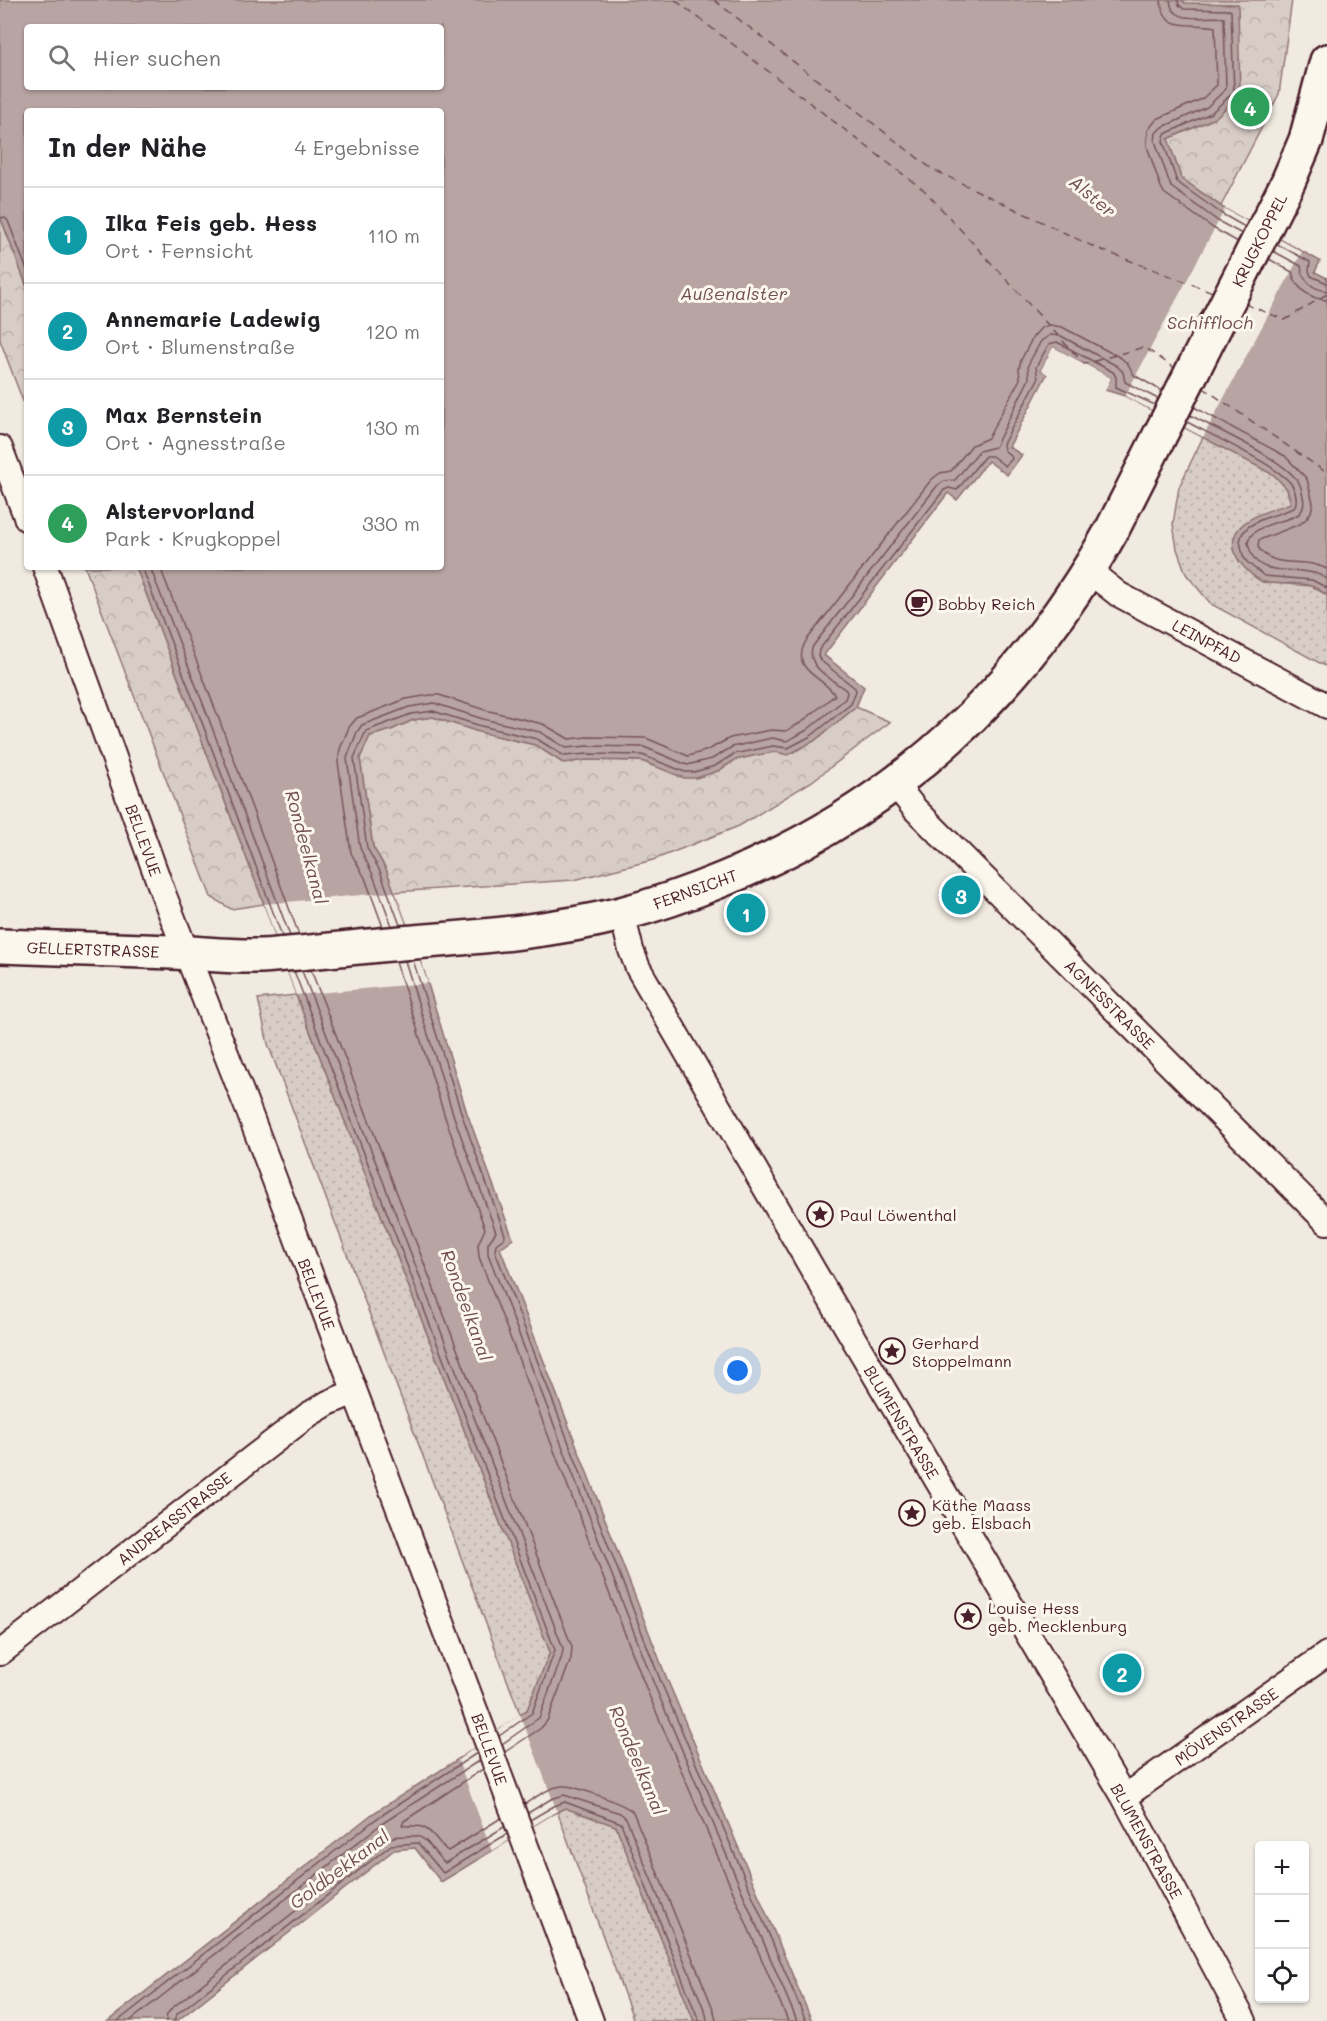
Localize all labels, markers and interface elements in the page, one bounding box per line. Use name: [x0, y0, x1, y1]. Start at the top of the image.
search box: [24, 24, 444, 90]
icon: search: [45, 41, 78, 74]
text: Hier suchen: [93, 43, 221, 72]
pin: 4: [1230, 84, 1270, 130]
text: In der Nähe: [48, 130, 207, 164]
text: 4 Ergebnisse: [295, 134, 420, 160]
water label: Alster: [1065, 170, 1121, 222]
street label: KRUGKOPPEL: [1226, 189, 1292, 290]
text: Ilka Feis geb. Hess: [105, 208, 317, 237]
text: 1: [63, 222, 72, 248]
text: 110 m: [367, 222, 420, 248]
text: Ort · Fernsicht: [105, 237, 254, 263]
water label: Außenalster: [680, 281, 788, 305]
text: Annemarie Ladewig: [105, 304, 320, 333]
water label: Schiffloch: [1167, 310, 1253, 334]
text: 2: [62, 318, 73, 344]
text: 120 m: [365, 318, 420, 344]
text: Ort · Blumenstraße: [105, 333, 295, 359]
text: Max Bernstein: [105, 400, 262, 429]
text: 3: [62, 414, 74, 440]
text: 130 m: [365, 414, 420, 440]
text: Ort · Agnesstraße: [105, 429, 286, 455]
text: Alstervorland: [105, 496, 254, 525]
text: 4: [61, 510, 74, 536]
text: 330 m: [362, 510, 420, 536]
text: Park · Krugkoppel: [105, 525, 281, 551]
cafe icon: Bobby Reich: [904, 588, 934, 618]
place label: Bobby Reich: [938, 593, 1035, 614]
street label: LEINPFAD: [1169, 614, 1245, 668]
water label: Rondeelkanal: [280, 787, 334, 907]
street label: BELLEVUE: [121, 801, 167, 879]
street label: FERNSICHT: [650, 864, 740, 914]
pin: 3: [942, 872, 980, 918]
pin: 1: [726, 890, 766, 936]
street label: GELLERTSTRASSE: [26, 936, 160, 962]
street label: AGNESSTRASSE: [1060, 954, 1160, 1054]
place icon: Paul Löwenthal: [805, 1199, 835, 1229]
place label: Paul Löwenthal: [840, 1204, 957, 1225]
water label: Rondeelkanal: [436, 1246, 498, 1364]
street label: BELLEVUE: [294, 1255, 340, 1333]
place label: Gerhard Stoppelmann: [912, 1332, 1012, 1371]
place icon: Gerhard Stoppelmann: [877, 1336, 907, 1366]
your location: [723, 1356, 752, 1385]
street label: BLUMENSTRASSE: [860, 1361, 944, 1483]
street label: ANDREASSTRASSE: [112, 1467, 236, 1569]
place label: Käthe Maass geb. Elsbach: [932, 1494, 1031, 1533]
place icon: Käthe Maass geb. Elsbach: [897, 1498, 927, 1528]
place label: Louise Hess geb. Mecklenburg: [988, 1597, 1127, 1636]
place icon: Louise Hess geb. Mecklenburg: [953, 1601, 983, 1631]
pin: 2: [1102, 1650, 1142, 1696]
street label: MÖVENSTRASSE: [1170, 1682, 1282, 1770]
water label: Rondeelkanal: [604, 1702, 672, 1819]
street label: BELLEVUE: [467, 1710, 513, 1788]
street label: BLUMENSTRASSE: [1107, 1779, 1187, 1903]
water label: Goldbekkanal: [284, 1823, 394, 1914]
map controls: [1255, 1841, 1309, 2003]
button: +: [1255, 1841, 1309, 1895]
button: −: [1255, 1895, 1309, 1949]
button: locate: [1255, 1949, 1309, 2003]

